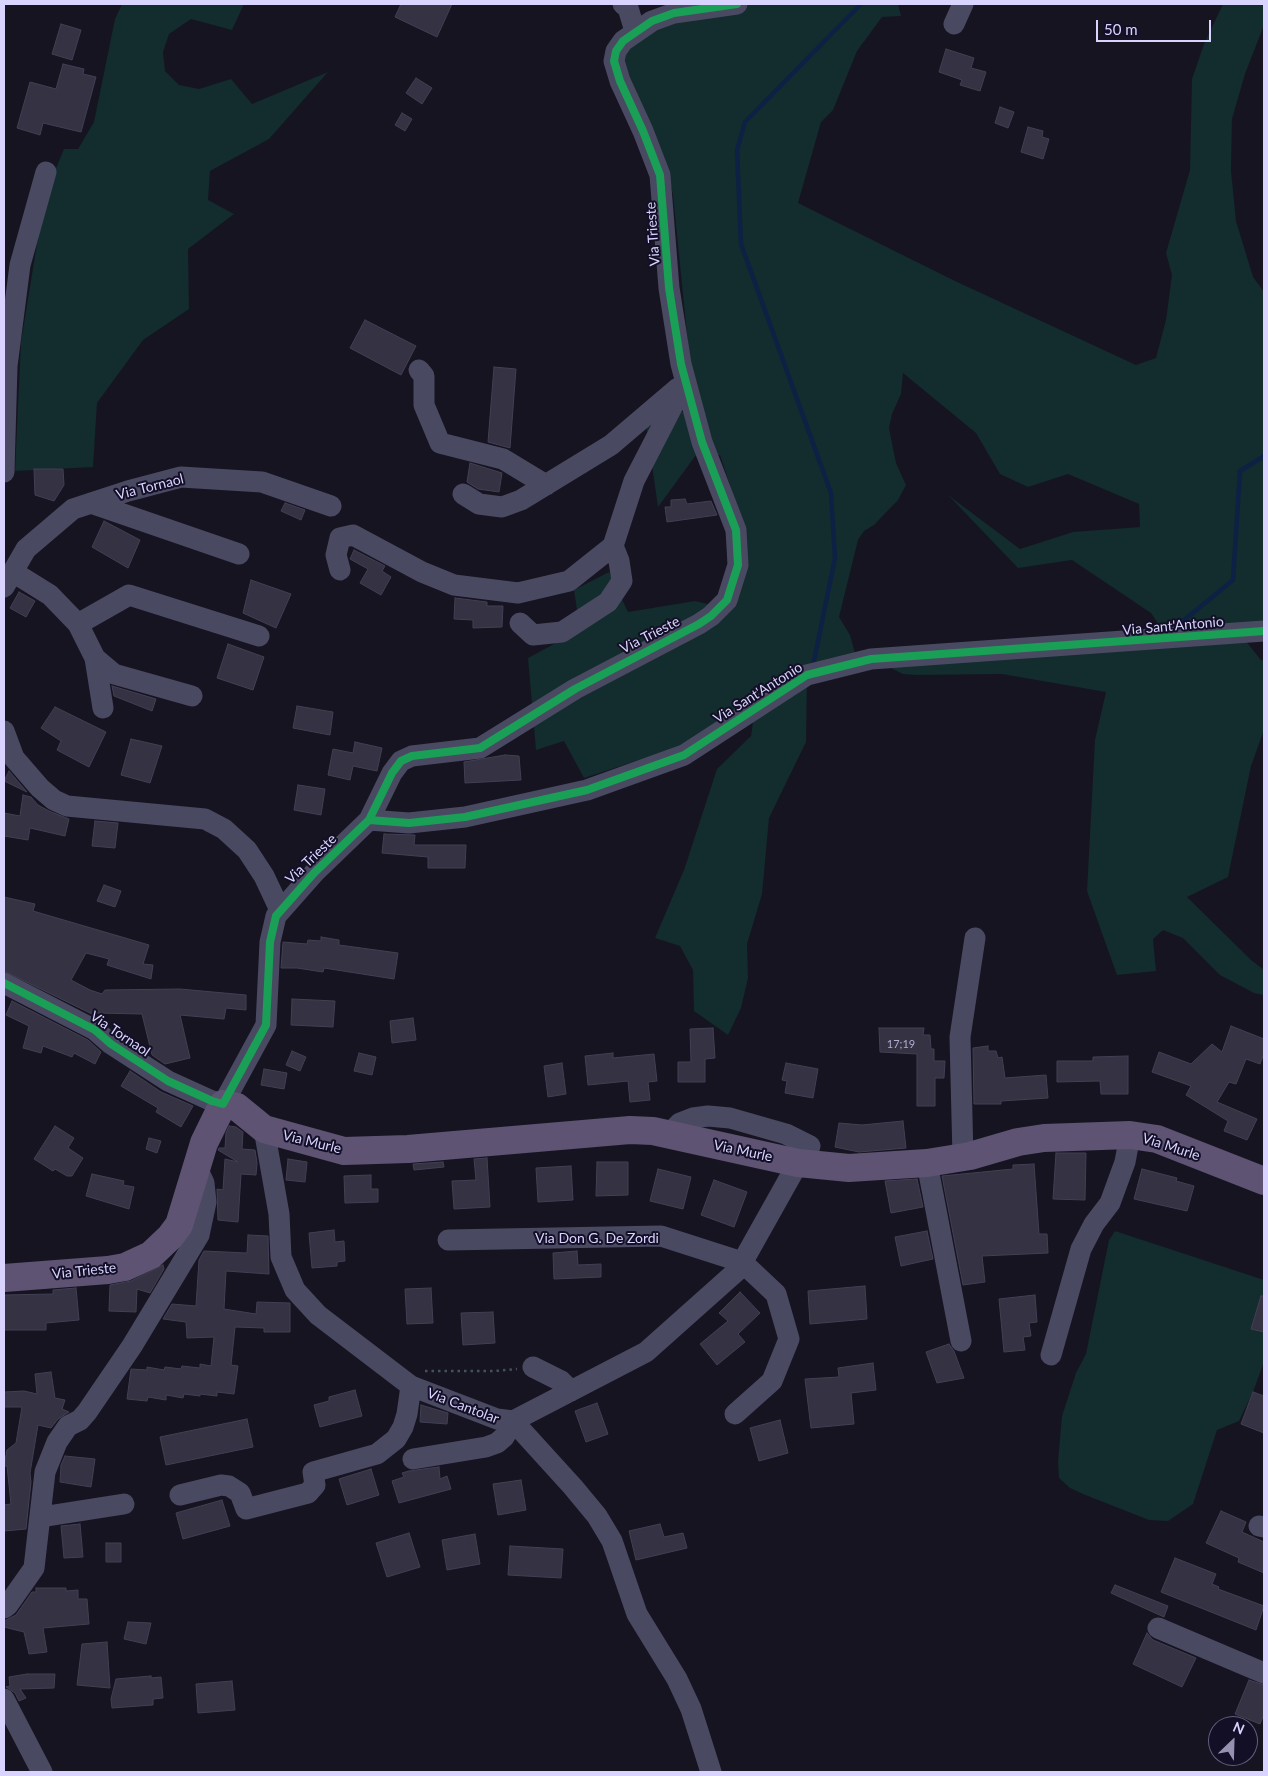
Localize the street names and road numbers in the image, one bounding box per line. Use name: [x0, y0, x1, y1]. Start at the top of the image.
street label: Via Trieste: [642, 201, 664, 267]
street label: Via Tornaol: [114, 471, 186, 503]
street label: Via Trieste: [617, 613, 683, 657]
street label: Via Sant'Antonio: [1122, 613, 1224, 639]
street label: Via Sant'Antonio: [710, 659, 806, 727]
street label: Via Trieste: [282, 831, 340, 887]
street label: Via Tornaol: [87, 1008, 153, 1060]
street label: Via Murle: [281, 1127, 343, 1157]
street label: Via Murle: [1140, 1130, 1202, 1164]
street label: Via Murle: [712, 1137, 774, 1165]
street label: Via Don G. De Zordi: [535, 1230, 659, 1246]
street label: Via Trieste: [51, 1259, 117, 1283]
street label: Via Cantolar: [425, 1385, 501, 1427]

